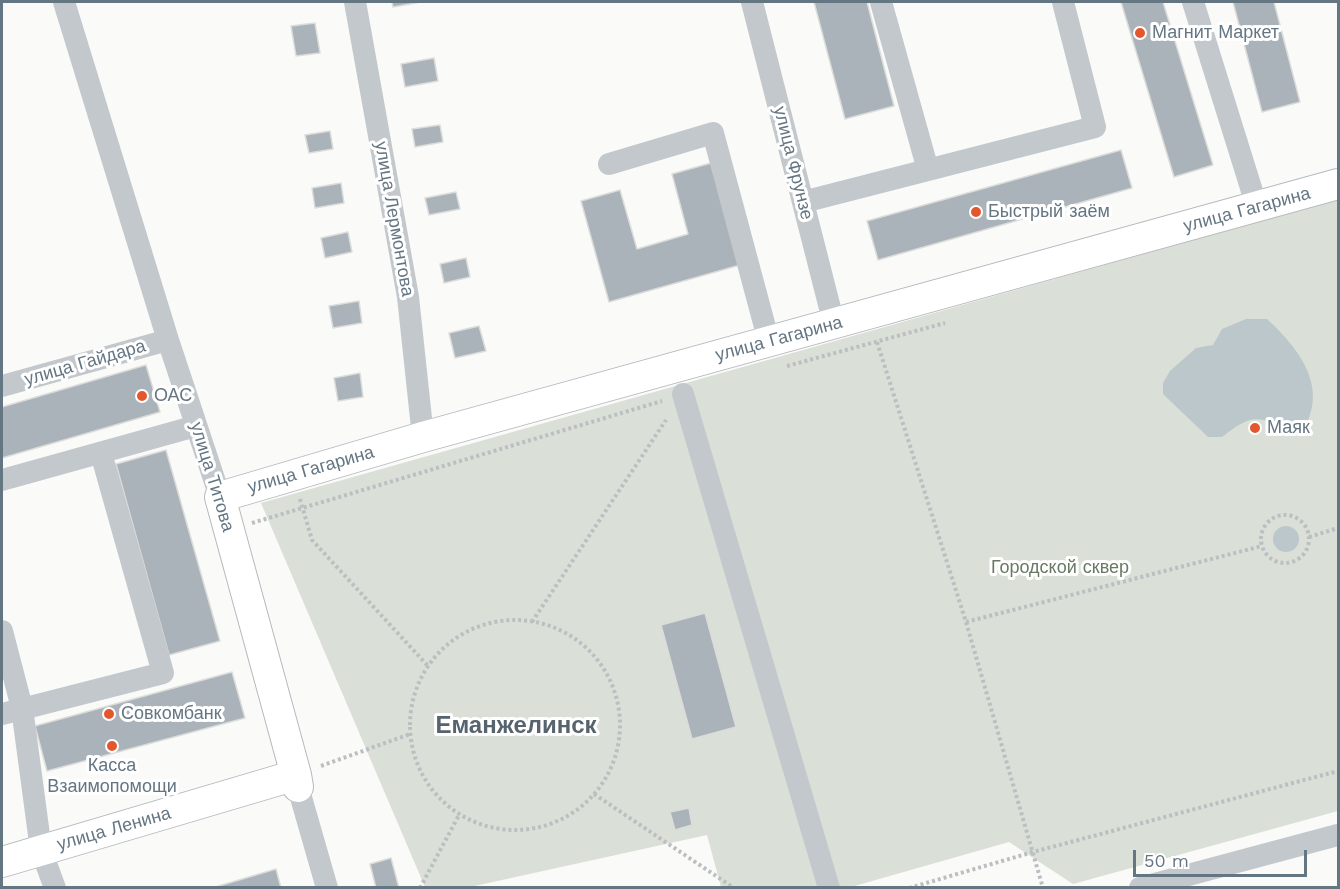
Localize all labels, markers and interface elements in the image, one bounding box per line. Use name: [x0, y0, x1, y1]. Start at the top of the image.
place label: Магнит Маркет: [1152, 22, 1279, 44]
marker: Магнит Маркет: [1133, 26, 1147, 40]
street label: улица Фрунзе: [768, 104, 818, 222]
street label: улица Лермонтова: [370, 140, 418, 298]
street label: улица Гагарина: [1181, 183, 1313, 237]
place label: Быстрый заём: [988, 201, 1110, 223]
marker: Быстрый заём: [969, 205, 983, 219]
street label: улица Гагарина: [713, 312, 845, 366]
street label: улица Гайдара: [22, 335, 148, 391]
place label: ОАС: [154, 385, 192, 407]
marker: ОАС: [135, 389, 149, 403]
place label: Маяк: [1267, 417, 1310, 439]
street label: улица Титова: [185, 420, 239, 534]
marker: Маяк: [1248, 421, 1262, 435]
street label: улица Гагарина: [245, 442, 377, 498]
park label: Городской сквер: [991, 557, 1129, 579]
place label: Совкомбанк: [121, 703, 222, 725]
marker: Совкомбанк: [102, 707, 116, 721]
district label: Еманжелинск: [435, 712, 597, 740]
marker: Касса Взаимопомощи: [105, 739, 119, 753]
place label: Касса Взаимопомощи: [47, 755, 177, 798]
street label: улица Ленина: [55, 802, 173, 856]
scale bar: [1136, 838, 1310, 876]
text: 50 m: [1144, 850, 1189, 871]

